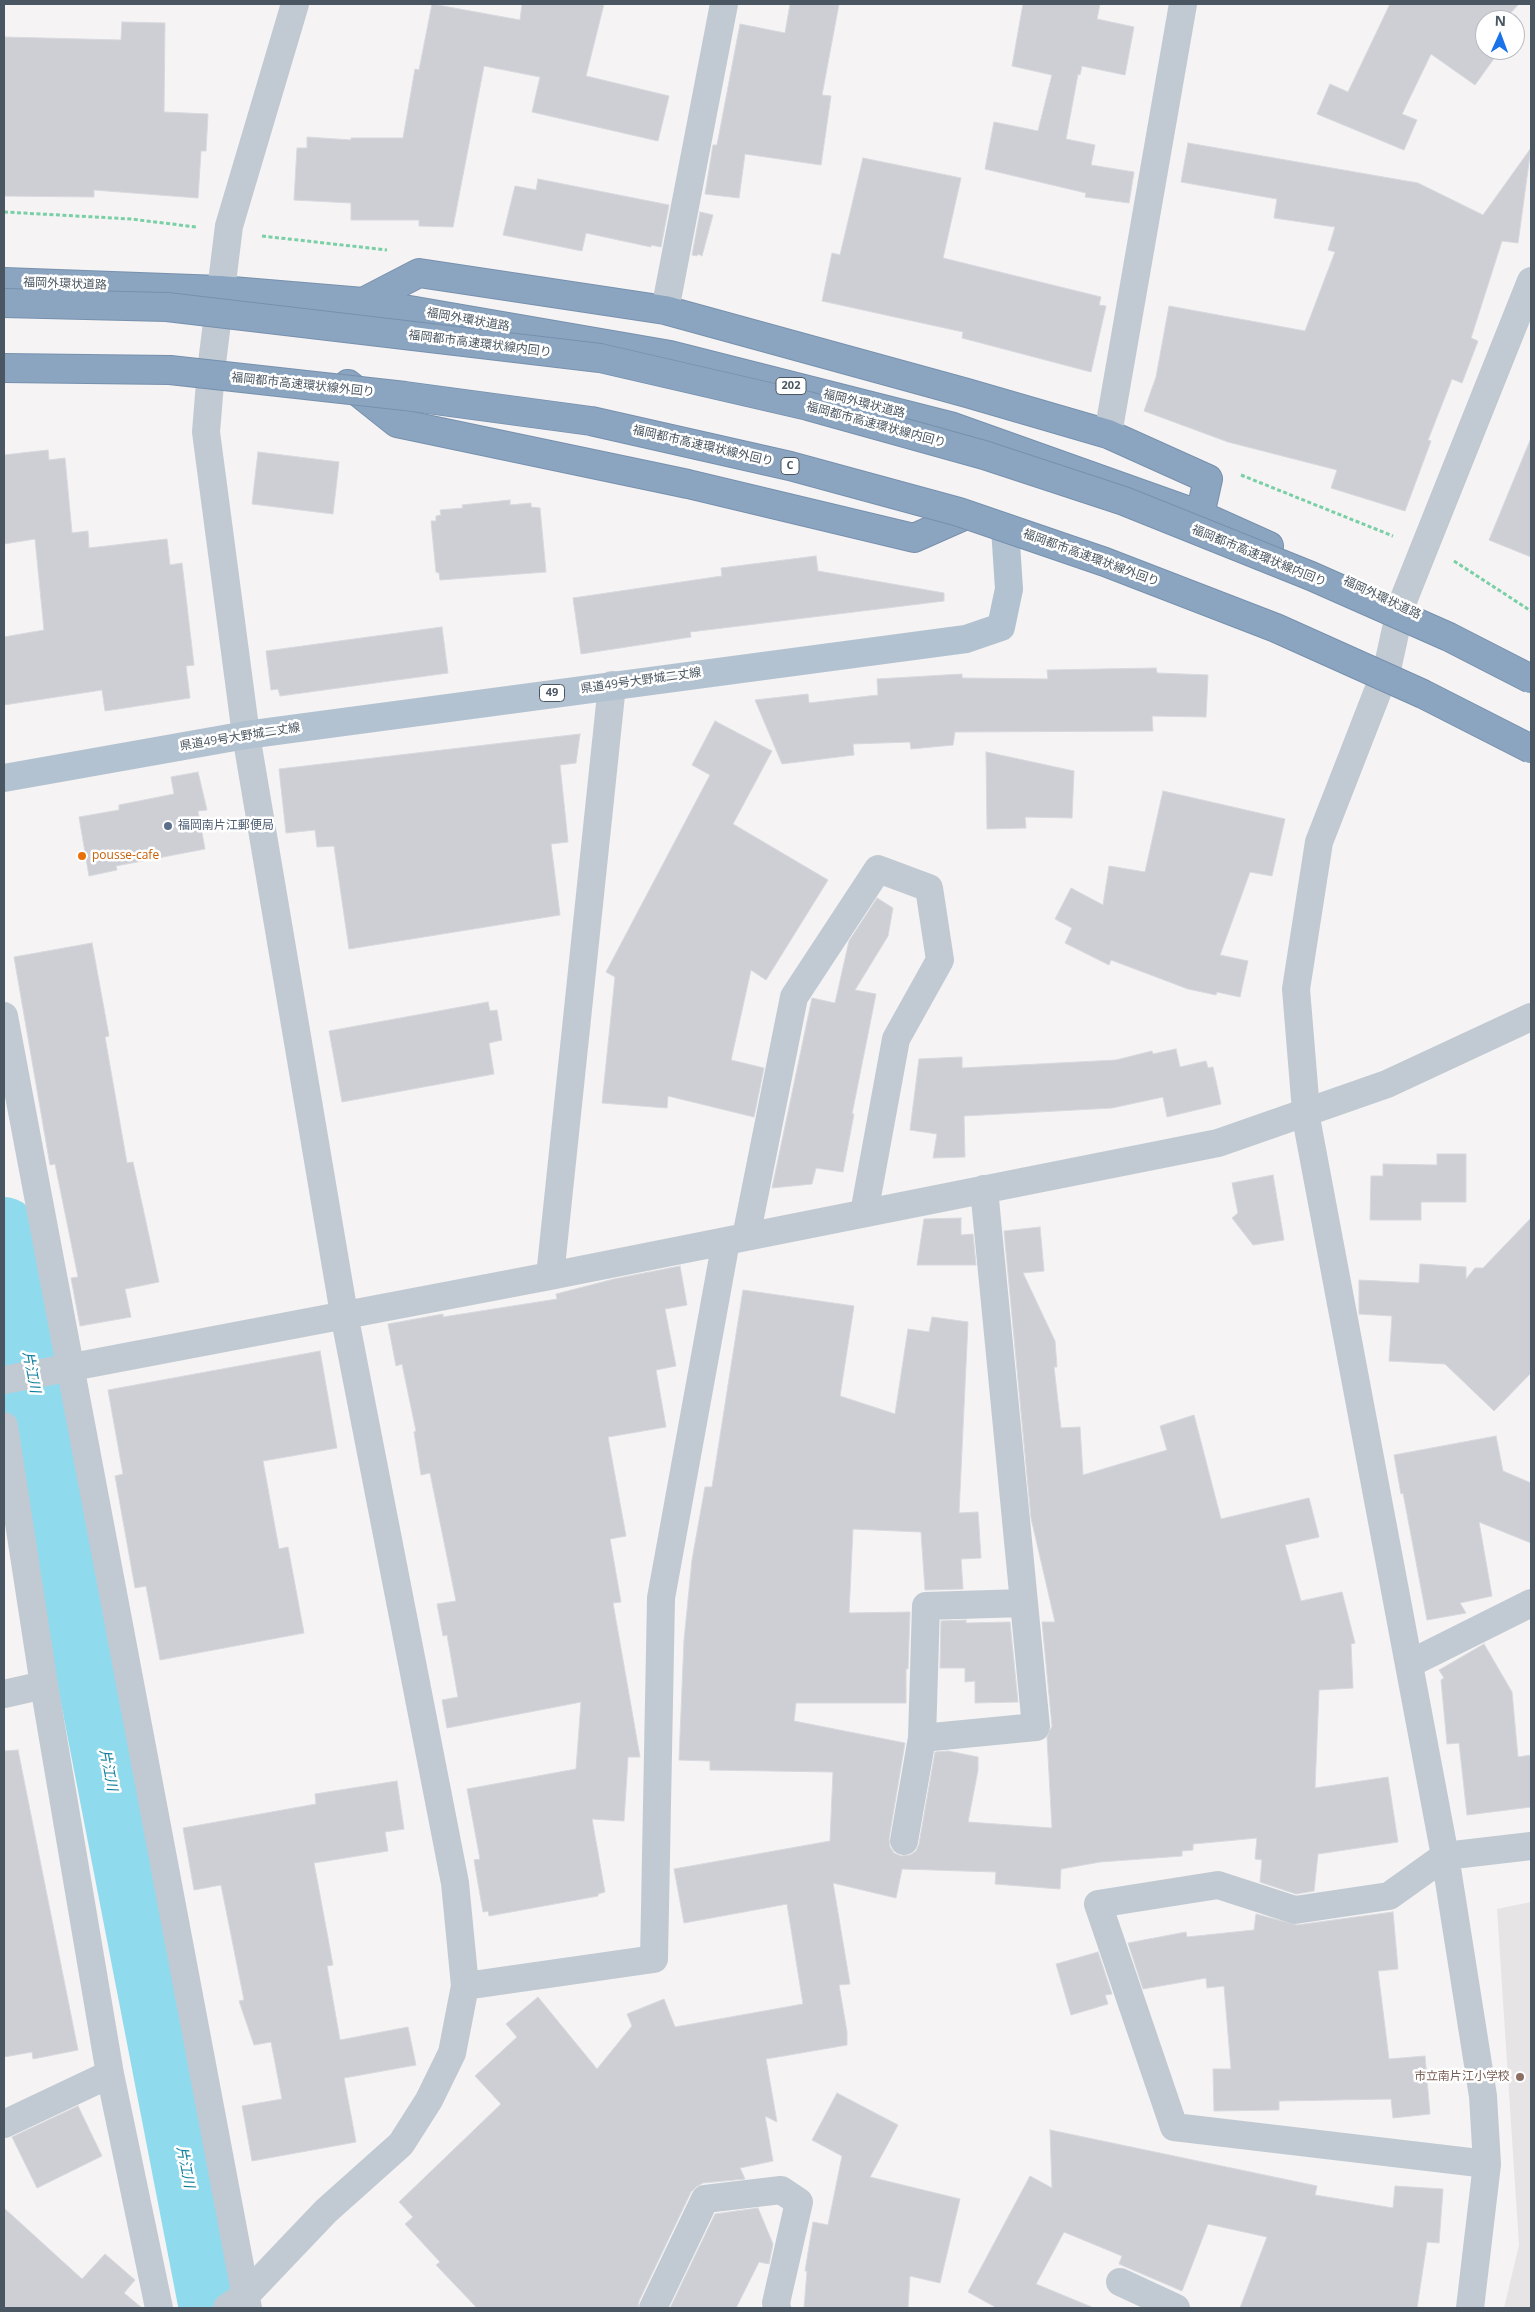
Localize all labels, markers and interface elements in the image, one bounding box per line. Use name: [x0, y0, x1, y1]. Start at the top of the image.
north arrow: [1475, 10, 1525, 60]
text: N: [1494, 11, 1507, 30]
street label: 福岡外環状道路: [23, 275, 107, 293]
street label: 福岡外環状道路: [425, 306, 511, 334]
street label: 福岡都市高速環状線内回り: [408, 328, 552, 360]
street label: 福岡都市高速環状線外回り: [231, 370, 375, 400]
road number: 202: [776, 378, 806, 394]
street label: 福岡外環状道路: [822, 387, 906, 421]
street label: 福岡都市高速環状線内回り: [805, 399, 947, 451]
street label: 福岡都市高速環状線外回り: [631, 423, 775, 469]
road number: C: [781, 458, 799, 474]
street label: 福岡都市高速環状線内回り: [1190, 522, 1328, 590]
street label: 福岡都市高速環状線外回り: [1021, 527, 1161, 589]
street label: 福岡外環状道路: [1341, 574, 1423, 622]
street label: 県道49号大野城二丈線: [580, 665, 702, 697]
road number: 49: [540, 684, 564, 701]
street label: 県道49号大野城二丈線: [179, 720, 301, 754]
place label: 福岡南片江郵便局: [178, 819, 274, 833]
marker: 福岡南片江郵便局: [162, 820, 174, 832]
place label: pousse-cafe: [92, 849, 159, 863]
marker: pousse-cafe: [76, 850, 88, 862]
water label: 片江川: [19, 1350, 43, 1394]
water label: 片江川: [96, 1748, 120, 1792]
place label: 市立南片江小学校: [1414, 2070, 1510, 2084]
marker: 市立南片江小学校: [1514, 2071, 1526, 2083]
water label: 片江川: [173, 2145, 197, 2189]

